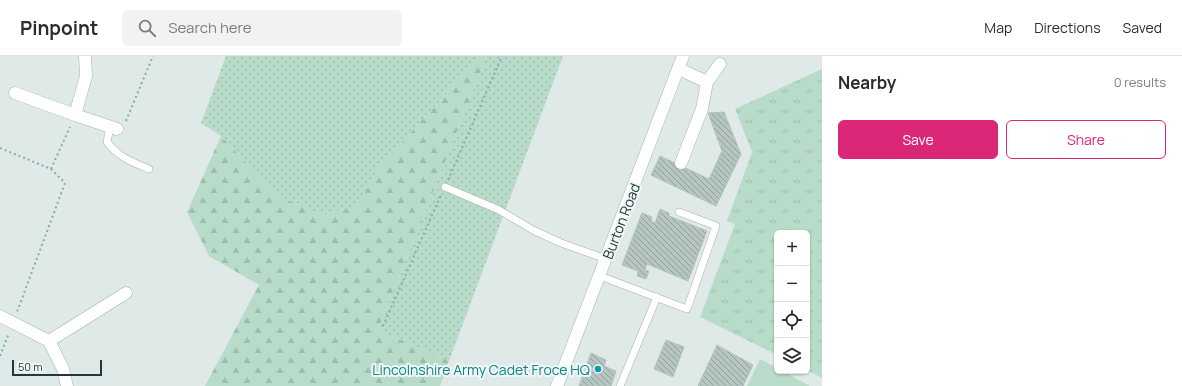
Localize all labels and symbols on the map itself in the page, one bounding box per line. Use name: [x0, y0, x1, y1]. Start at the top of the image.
street label: Burton Road: [598, 180, 644, 262]
scale bar: [12, 358, 102, 377]
place label: Lincolnshire Army Cadet Froce HQ: [372, 360, 590, 379]
marker: Lincolnshire Army Cadet Froce HQ: [593, 364, 603, 374]

